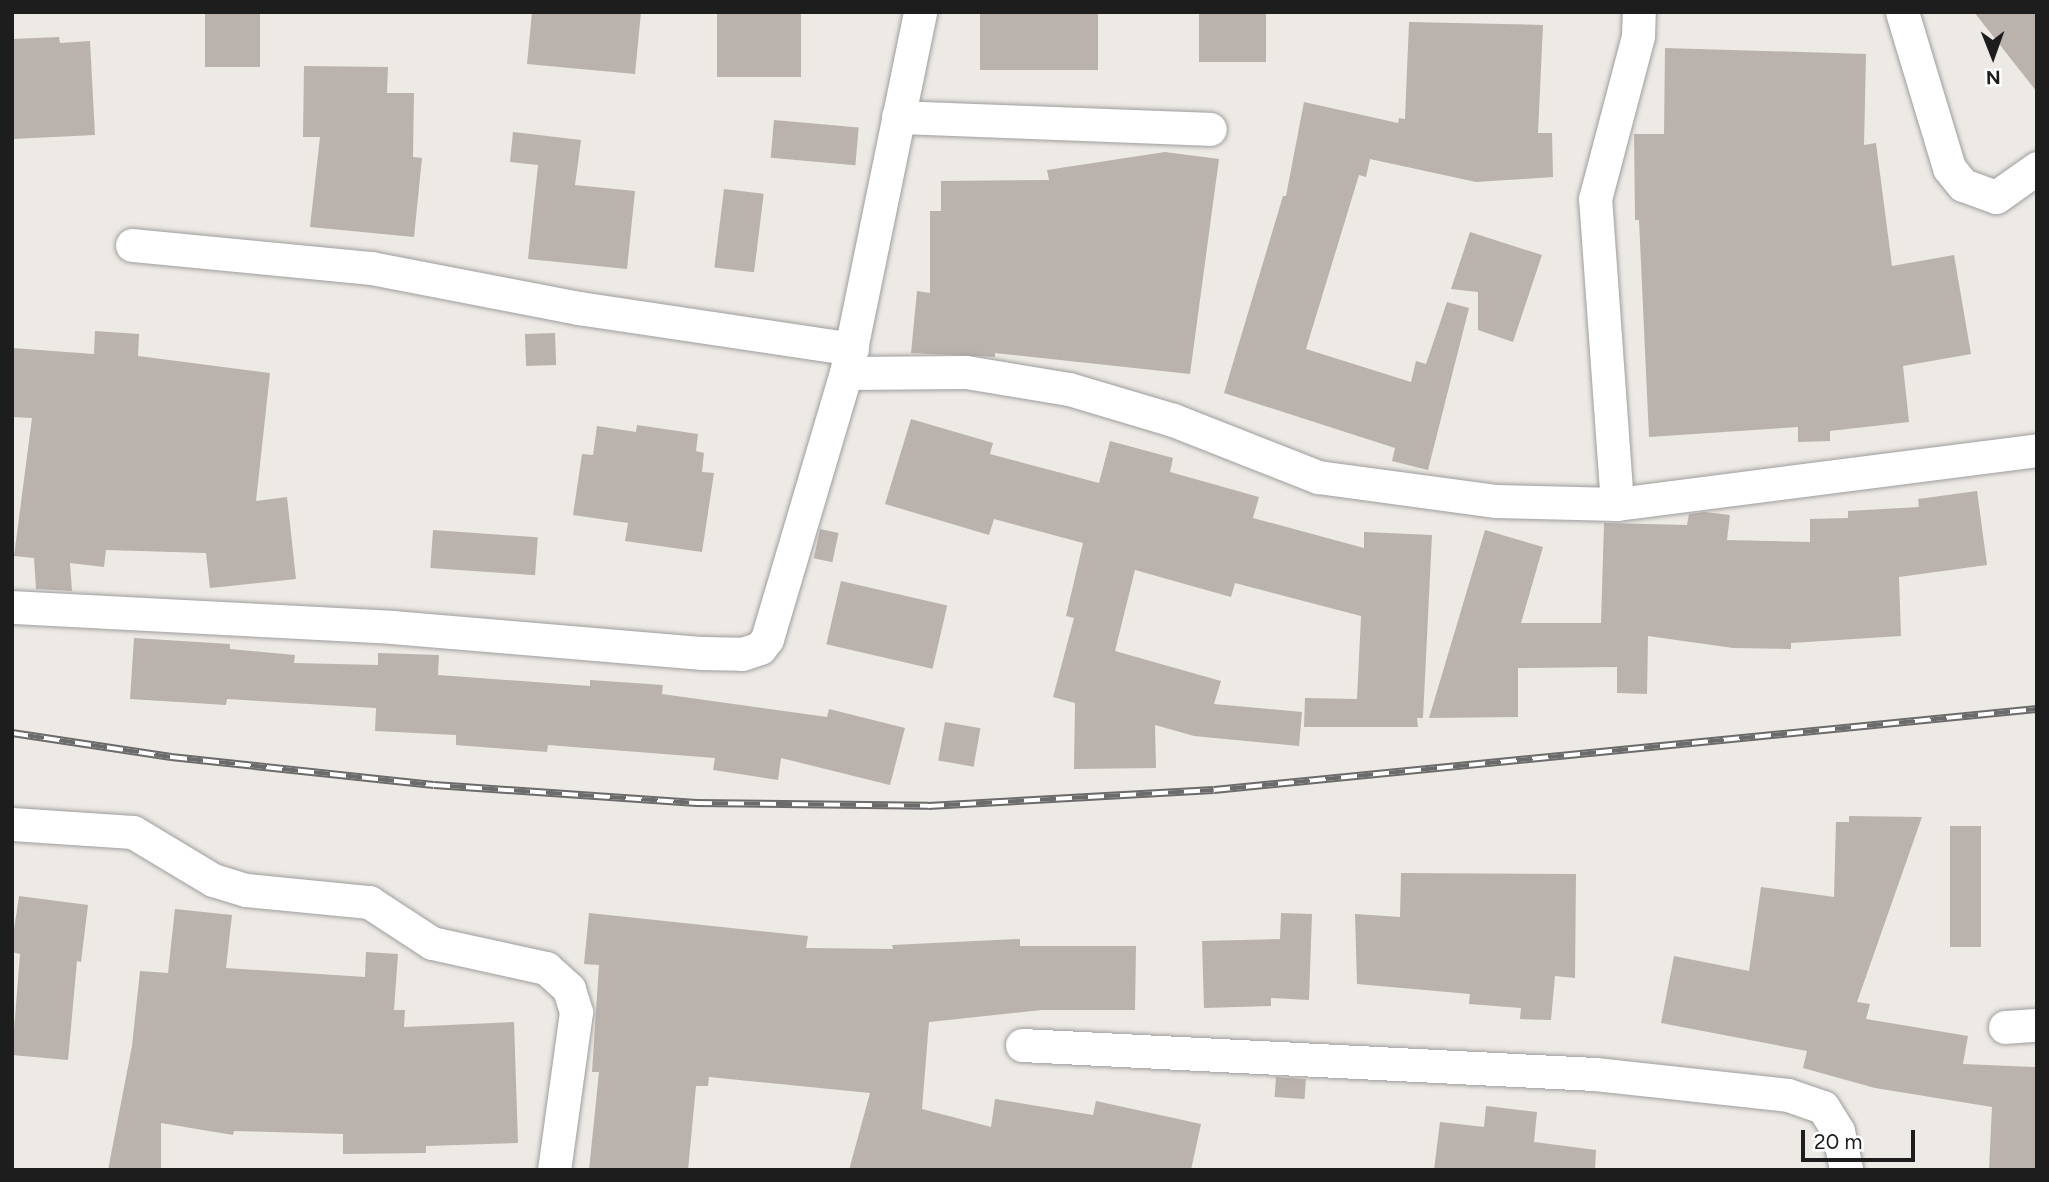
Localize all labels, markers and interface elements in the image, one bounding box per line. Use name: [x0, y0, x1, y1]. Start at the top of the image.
north arrow: [1958, 21, 2028, 91]
text: N: [1986, 66, 2001, 89]
scale bar: [1804, 1116, 1918, 1160]
text: 20 m: [1814, 1129, 1862, 1154]

